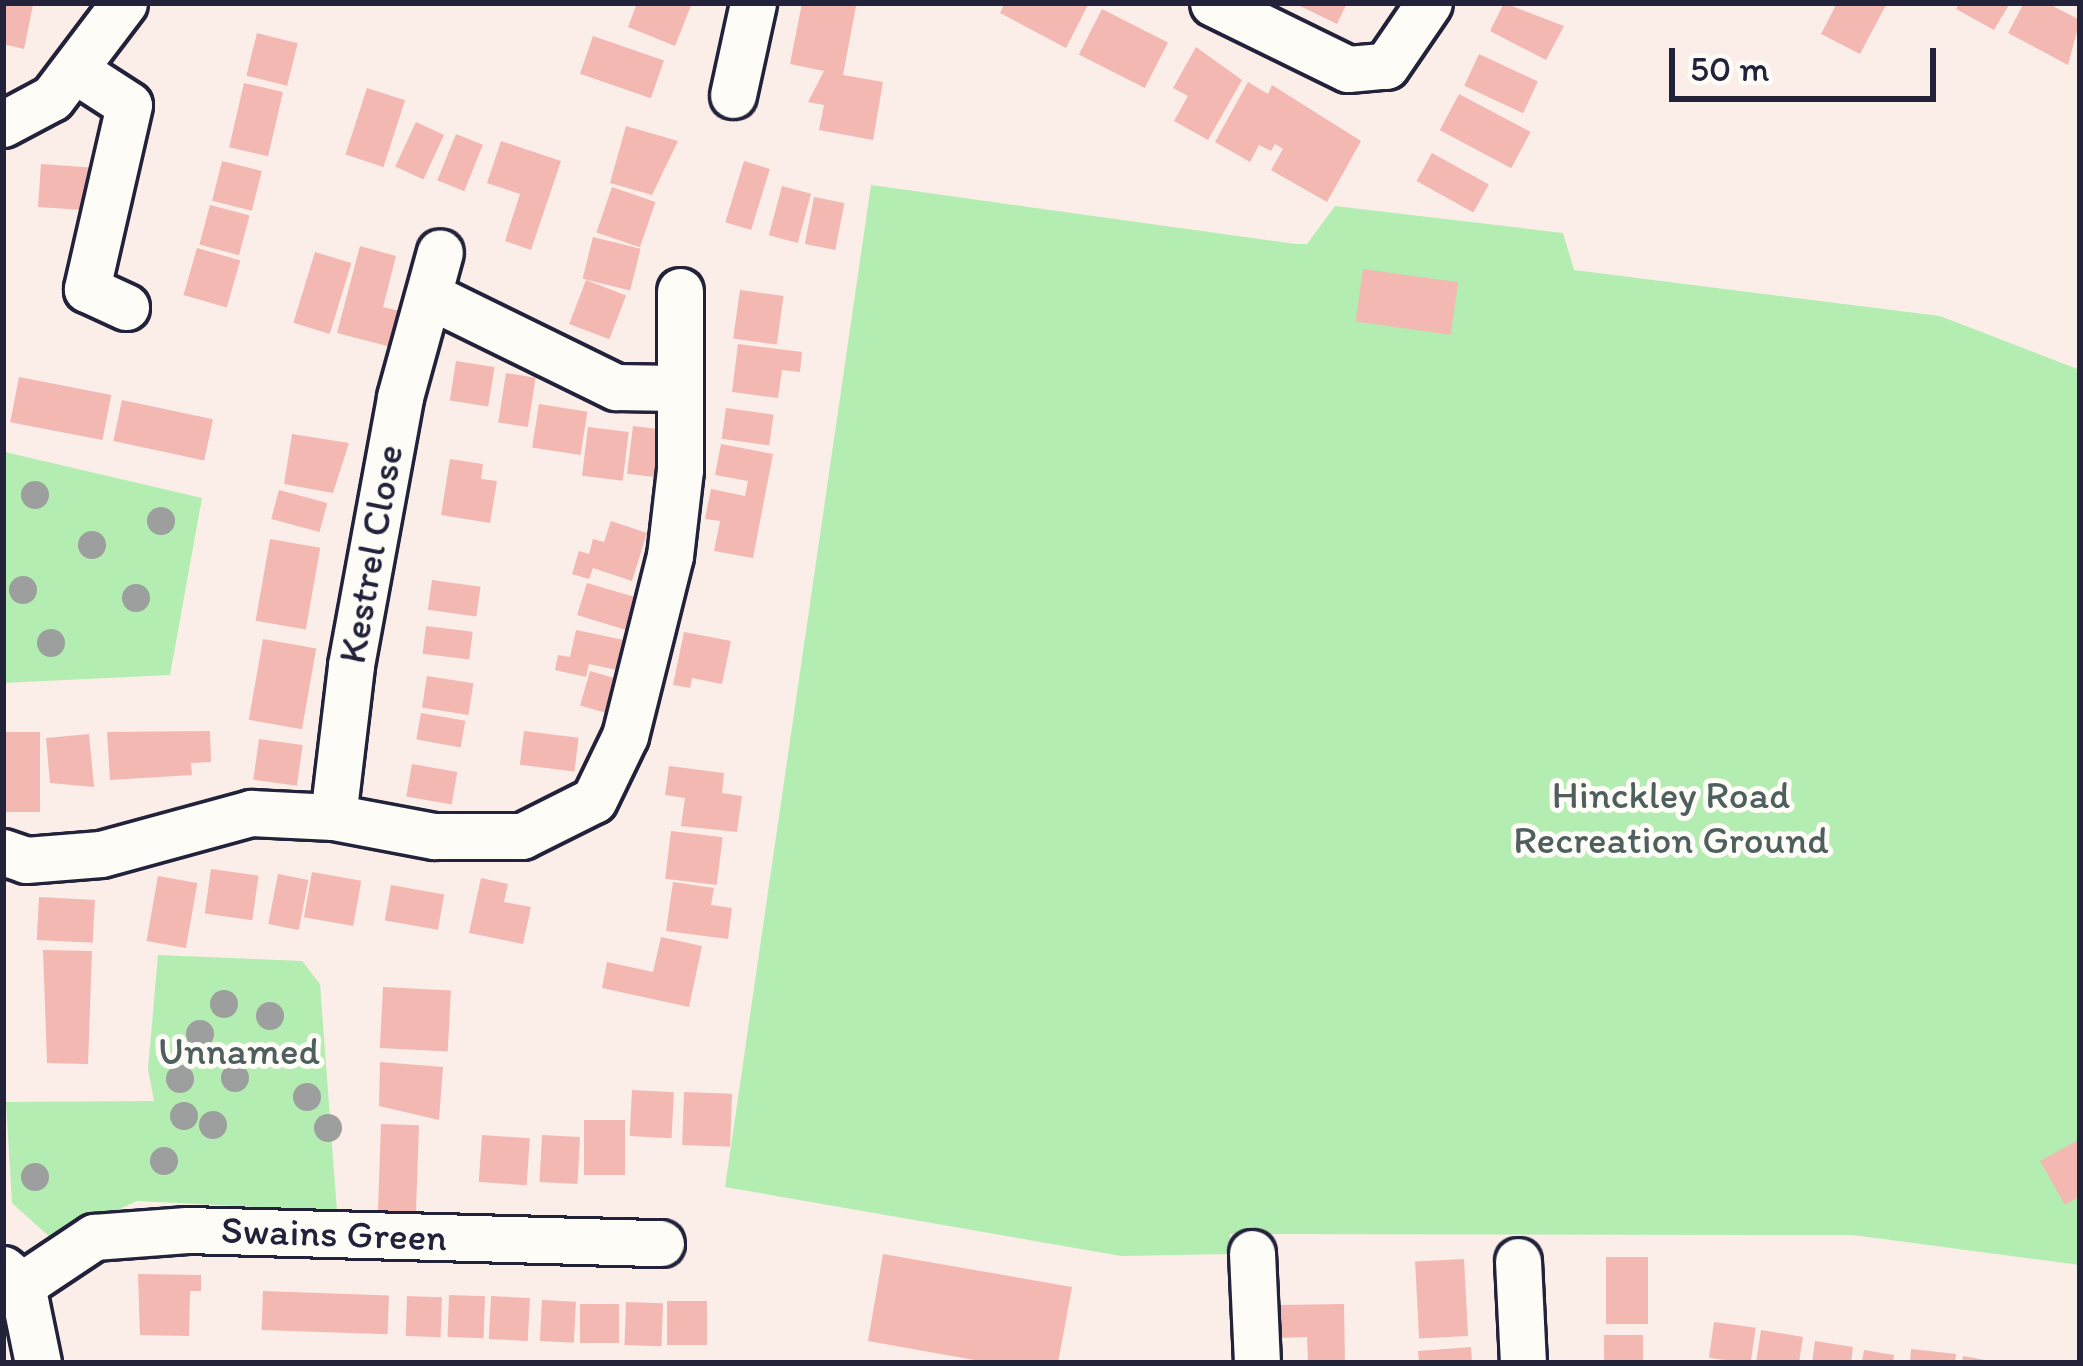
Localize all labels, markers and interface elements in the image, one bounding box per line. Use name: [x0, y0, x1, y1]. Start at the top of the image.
scale bar: [1675, 24, 1942, 98]
text: 50 m: [1690, 47, 1769, 90]
street label: Kestrel Close: [329, 441, 413, 667]
park label: Hinckley Road Recreation Ground: [1514, 773, 1828, 864]
park label: Unnamed: [158, 1028, 320, 1074]
street label: Swains Green: [220, 1207, 448, 1261]

